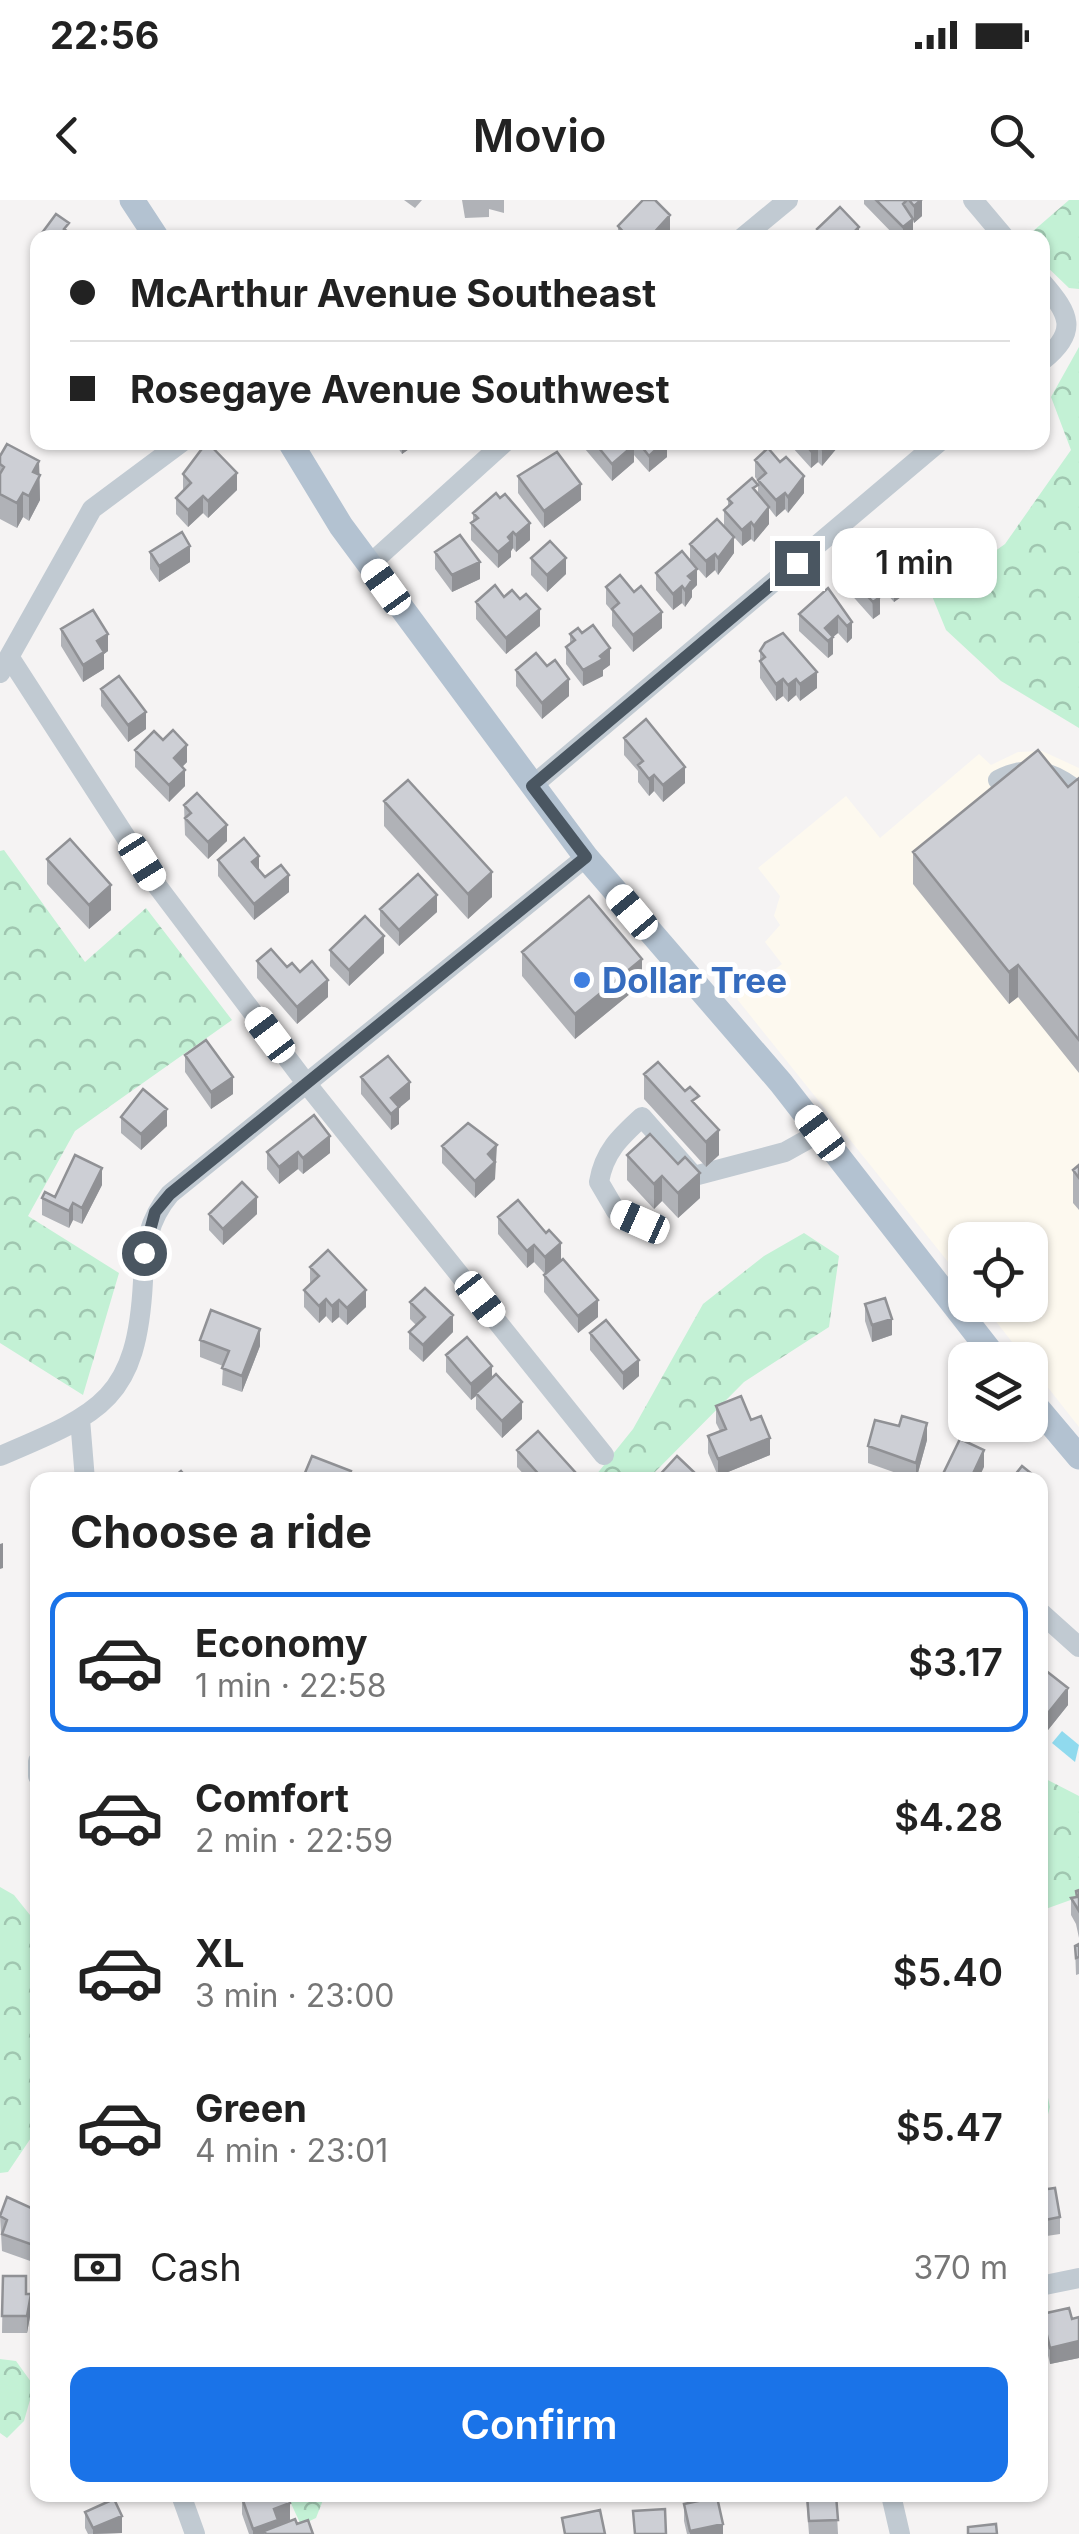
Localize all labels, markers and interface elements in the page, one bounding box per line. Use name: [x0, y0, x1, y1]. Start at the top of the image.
text: 22:56: [50, 12, 160, 58]
icon: back: [40, 108, 95, 163]
text: Movio: [473, 108, 606, 163]
icon: search: [984, 108, 1039, 163]
text: McArthur Avenue Southeast: [130, 270, 656, 316]
text: Rosegaye Avenue Southwest: [130, 366, 670, 412]
callout: 1 min: [832, 528, 997, 598]
route end: [775, 541, 820, 586]
text: 1 min: [875, 543, 954, 582]
car: [356, 554, 416, 620]
car: [113, 829, 171, 895]
car: [601, 879, 663, 945]
place label: Dollar Tree: [602, 959, 787, 1001]
marker: Dollar Tree: [571, 969, 593, 991]
car: [240, 1002, 300, 1068]
car: [790, 1100, 850, 1166]
car: [606, 1196, 674, 1248]
map controls: [948, 1222, 1048, 1442]
button: locate: [948, 1222, 1048, 1322]
route start: [122, 1231, 167, 1276]
car: [450, 1266, 510, 1332]
button: layers: [948, 1342, 1048, 1442]
text: Choose a ride: [70, 1504, 372, 1559]
icon: car: [75, 1617, 165, 1707]
text: Economy: [195, 1620, 368, 1666]
text: $3.17: [908, 1639, 1003, 1685]
text: 1 min · 22:58: [195, 1666, 386, 1705]
icon: car: [75, 1772, 165, 1862]
text: Comfort: [195, 1775, 349, 1821]
text: $4.28: [894, 1794, 1003, 1840]
text: 2 min · 22:59: [195, 1821, 393, 1860]
icon: car: [75, 1927, 165, 2017]
text: XL: [195, 1930, 245, 1976]
text: $5.40: [893, 1949, 1003, 1995]
text: 3 min · 23:00: [195, 1976, 395, 2015]
icon: car: [75, 2082, 165, 2172]
text: Green: [195, 2085, 307, 2131]
text: $5.47: [896, 2104, 1003, 2150]
text: 4 min · 23:01: [195, 2131, 388, 2170]
icon: cash: [70, 2240, 125, 2295]
text: Cash: [150, 2244, 242, 2290]
text: 370 m: [913, 2248, 1008, 2287]
button: Confirm: [70, 2367, 1008, 2482]

